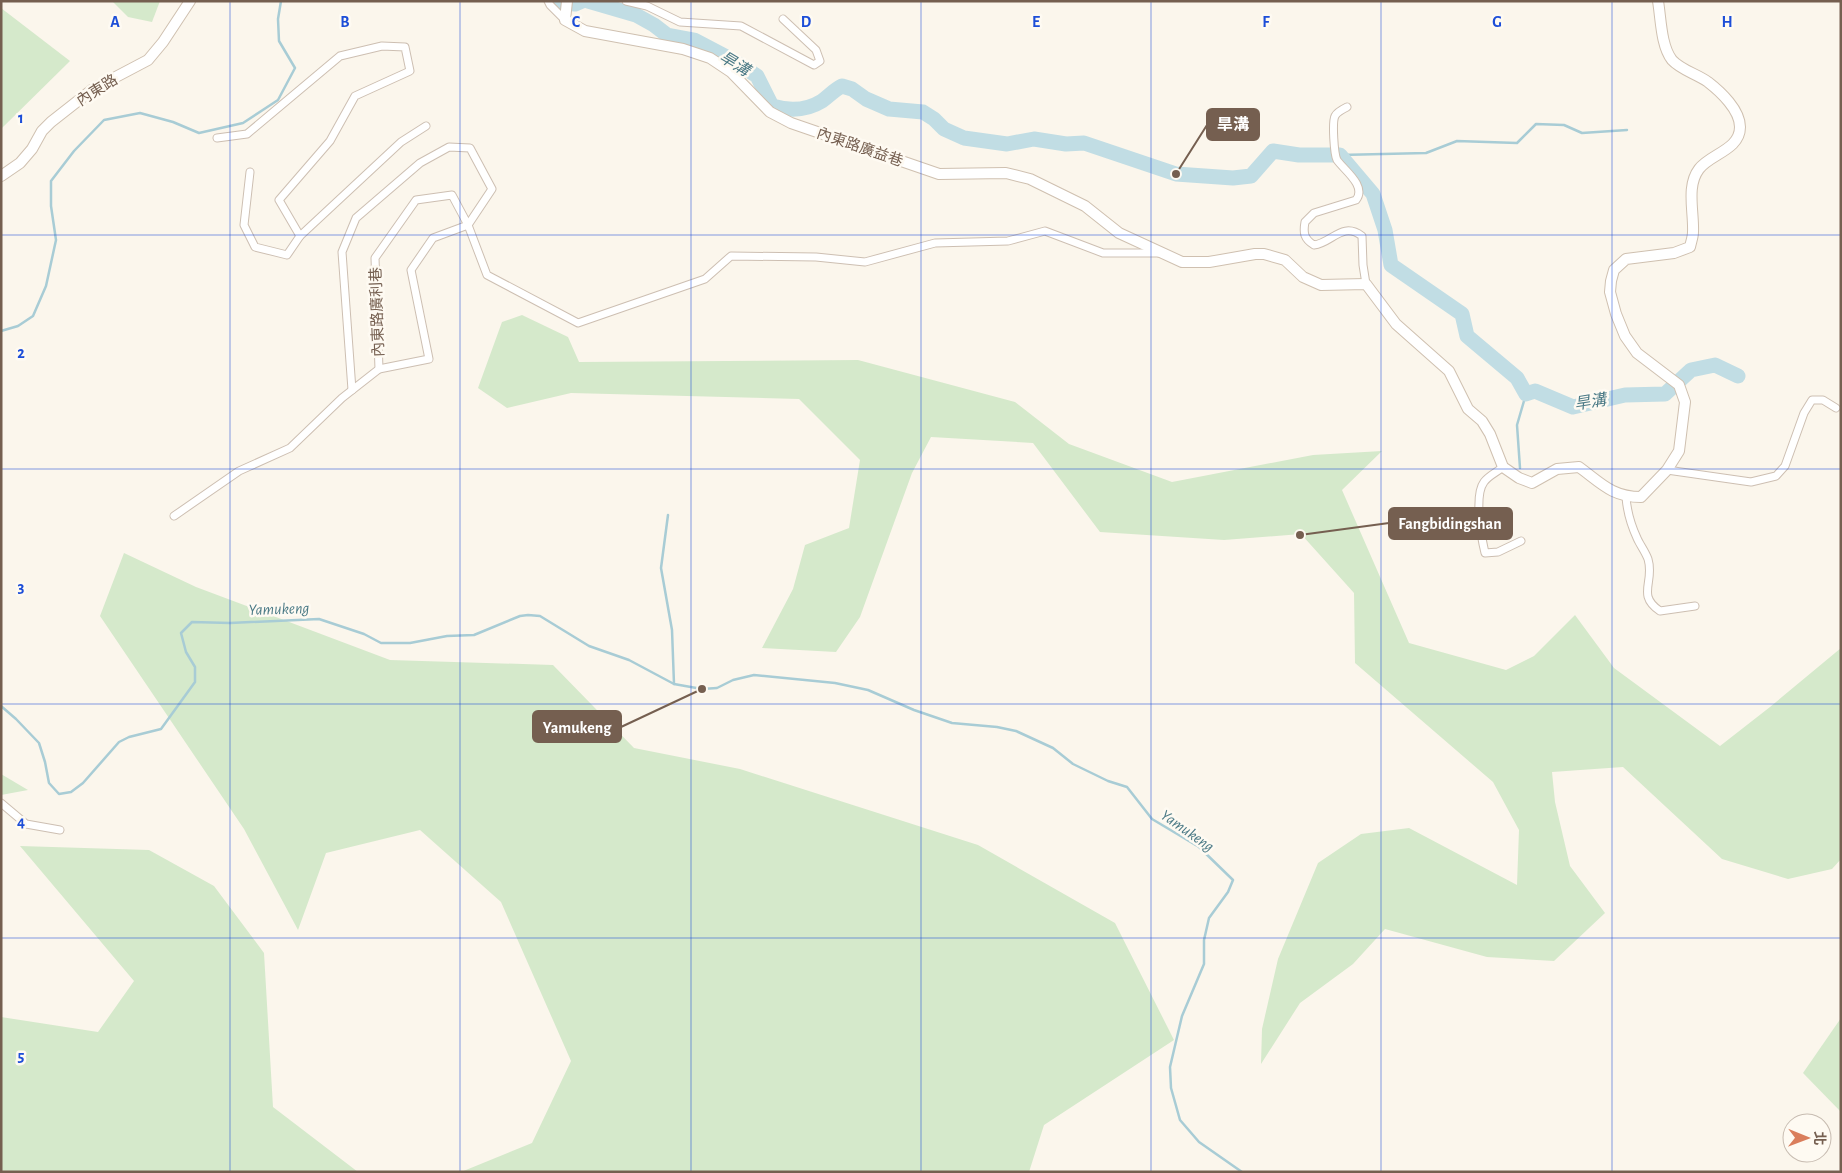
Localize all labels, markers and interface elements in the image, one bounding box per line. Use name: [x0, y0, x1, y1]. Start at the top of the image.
text: A: [110, 14, 120, 30]
text: B: [340, 14, 350, 30]
text: C: [572, 14, 581, 30]
text: D: [801, 14, 812, 30]
text: E: [1032, 14, 1040, 30]
text: F: [1262, 14, 1270, 30]
text: G: [1492, 14, 1502, 30]
text: H: [1721, 14, 1733, 30]
water label: 旱溝: [717, 48, 755, 80]
street label: 內東路: [74, 71, 120, 109]
callout: 旱溝: [1207, 109, 1259, 140]
text: 1: [18, 110, 24, 126]
text: 旱溝: [1217, 116, 1249, 133]
street label: 內東路廣益巷: [815, 125, 905, 169]
street label: 內東路廣利巷: [367, 267, 387, 357]
text: 2: [17, 345, 25, 361]
water label: 旱溝: [1573, 390, 1609, 412]
callout: Fangbidingshan: [1389, 508, 1512, 539]
text: Fangbidingshan: [1398, 516, 1502, 532]
text: 3: [18, 579, 25, 595]
water label: Yamukeng: [248, 600, 310, 618]
callout: Yamukeng: [533, 711, 621, 742]
text: Yamukeng: [543, 720, 612, 736]
water label: Yamukeng: [1158, 807, 1217, 855]
text: 4: [17, 814, 25, 830]
text: 5: [18, 1048, 25, 1064]
north arrow: [1782, 1113, 1832, 1163]
text: 北: [1812, 1131, 1827, 1145]

